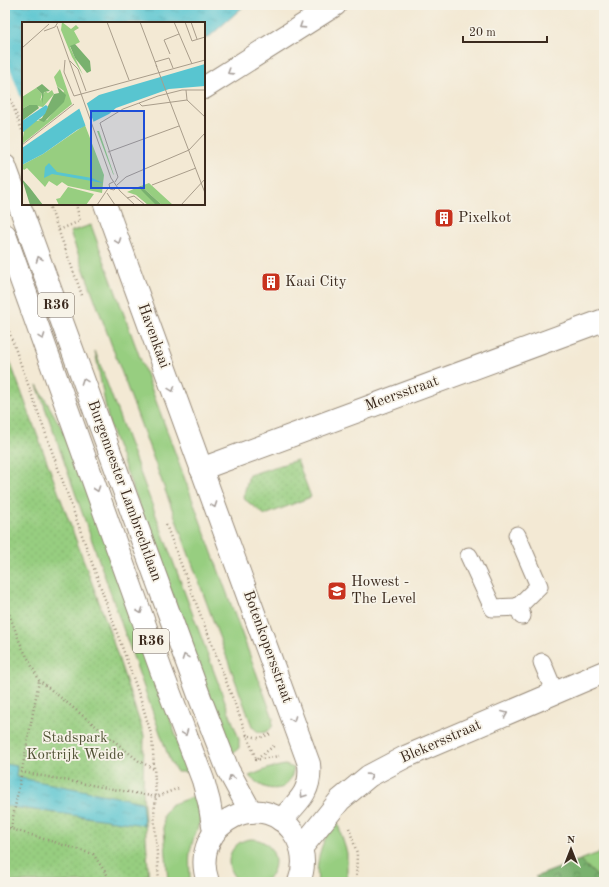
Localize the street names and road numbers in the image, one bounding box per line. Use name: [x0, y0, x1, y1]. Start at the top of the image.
road number: R36: [38, 293, 74, 317]
street label: Havenkaai: [134, 302, 172, 370]
street label: Meersstraat: [363, 374, 441, 414]
street label: Burgemeester Lambrechtlaan: [84, 399, 164, 583]
street label: Botenkopersstraat: [240, 589, 294, 705]
road number: R36: [133, 629, 169, 653]
street label: Blekersstraat: [398, 718, 484, 766]

